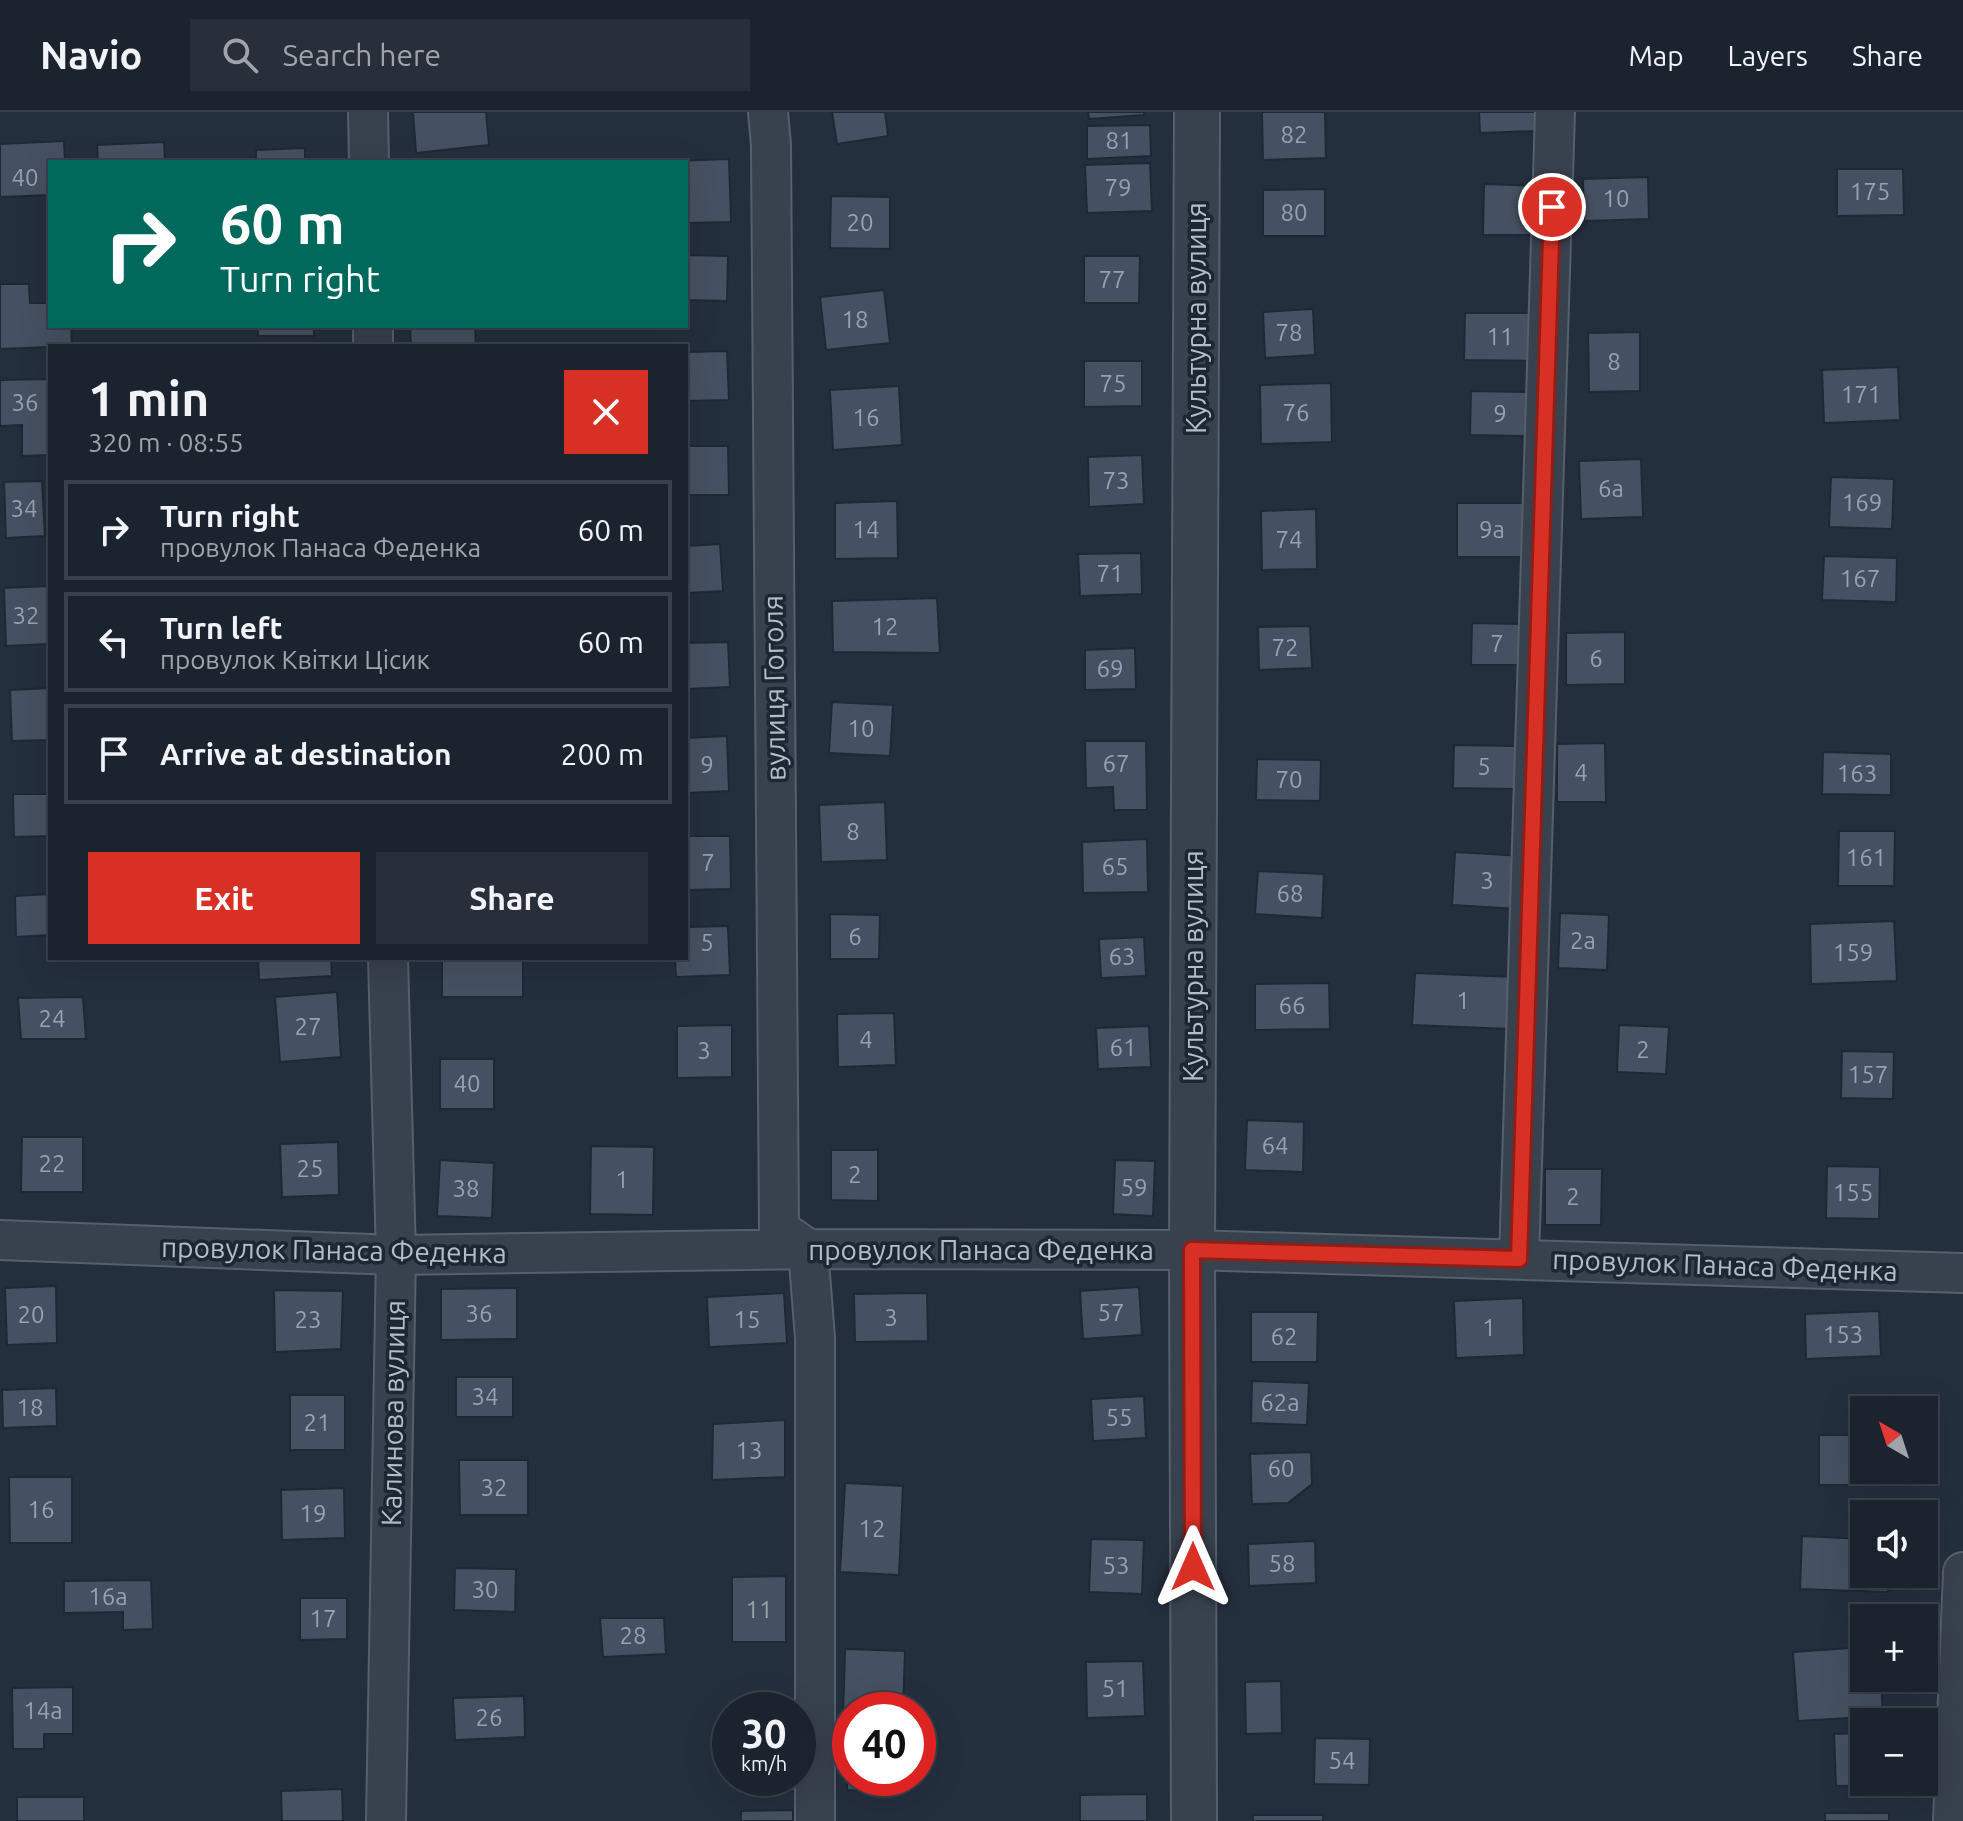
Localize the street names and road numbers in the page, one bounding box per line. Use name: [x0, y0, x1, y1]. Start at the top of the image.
street label: Культурна вулиця: [1180, 202, 1211, 434]
street label: вулиця Гоголя: [756, 595, 791, 781]
street label: Культурна вулиця: [1177, 850, 1208, 1082]
street label: провулок Панаса Феденка: [161, 1231, 507, 1268]
street label: провулок Панаса Феденка: [808, 1234, 1154, 1265]
street label: провулок Панаса Феденка: [1552, 1243, 1898, 1286]
street label: Калинова вулиця: [375, 1300, 410, 1526]

